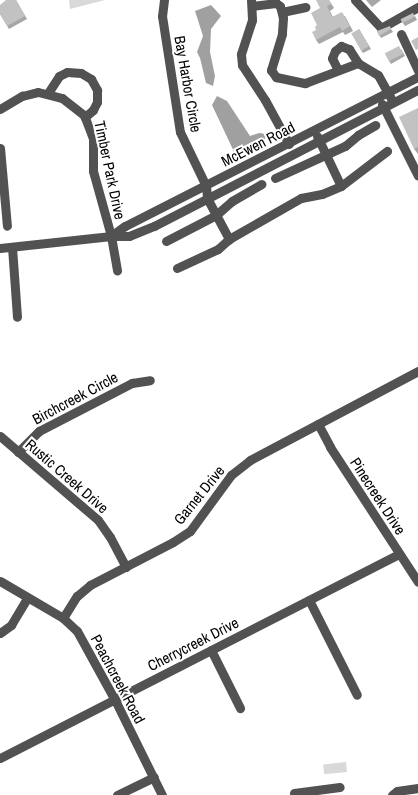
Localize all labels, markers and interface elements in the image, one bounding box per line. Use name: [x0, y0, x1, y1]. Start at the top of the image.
street label: Bay Harbor Circle: [171, 34, 205, 134]
street label: McEwen Road: [218, 118, 298, 170]
street label: Timber Park Drive: [91, 119, 129, 221]
street label: Birchcreek Circle: [29, 368, 121, 428]
street label: Rustic Creek Drive: [22, 435, 112, 517]
street label: Pinecreek Drive: [346, 454, 410, 538]
street label: Garnet Drive: [170, 462, 228, 528]
street label: Cherrycreek Drive: [144, 613, 242, 675]
street label: Peachcreek Road: [87, 632, 149, 726]

